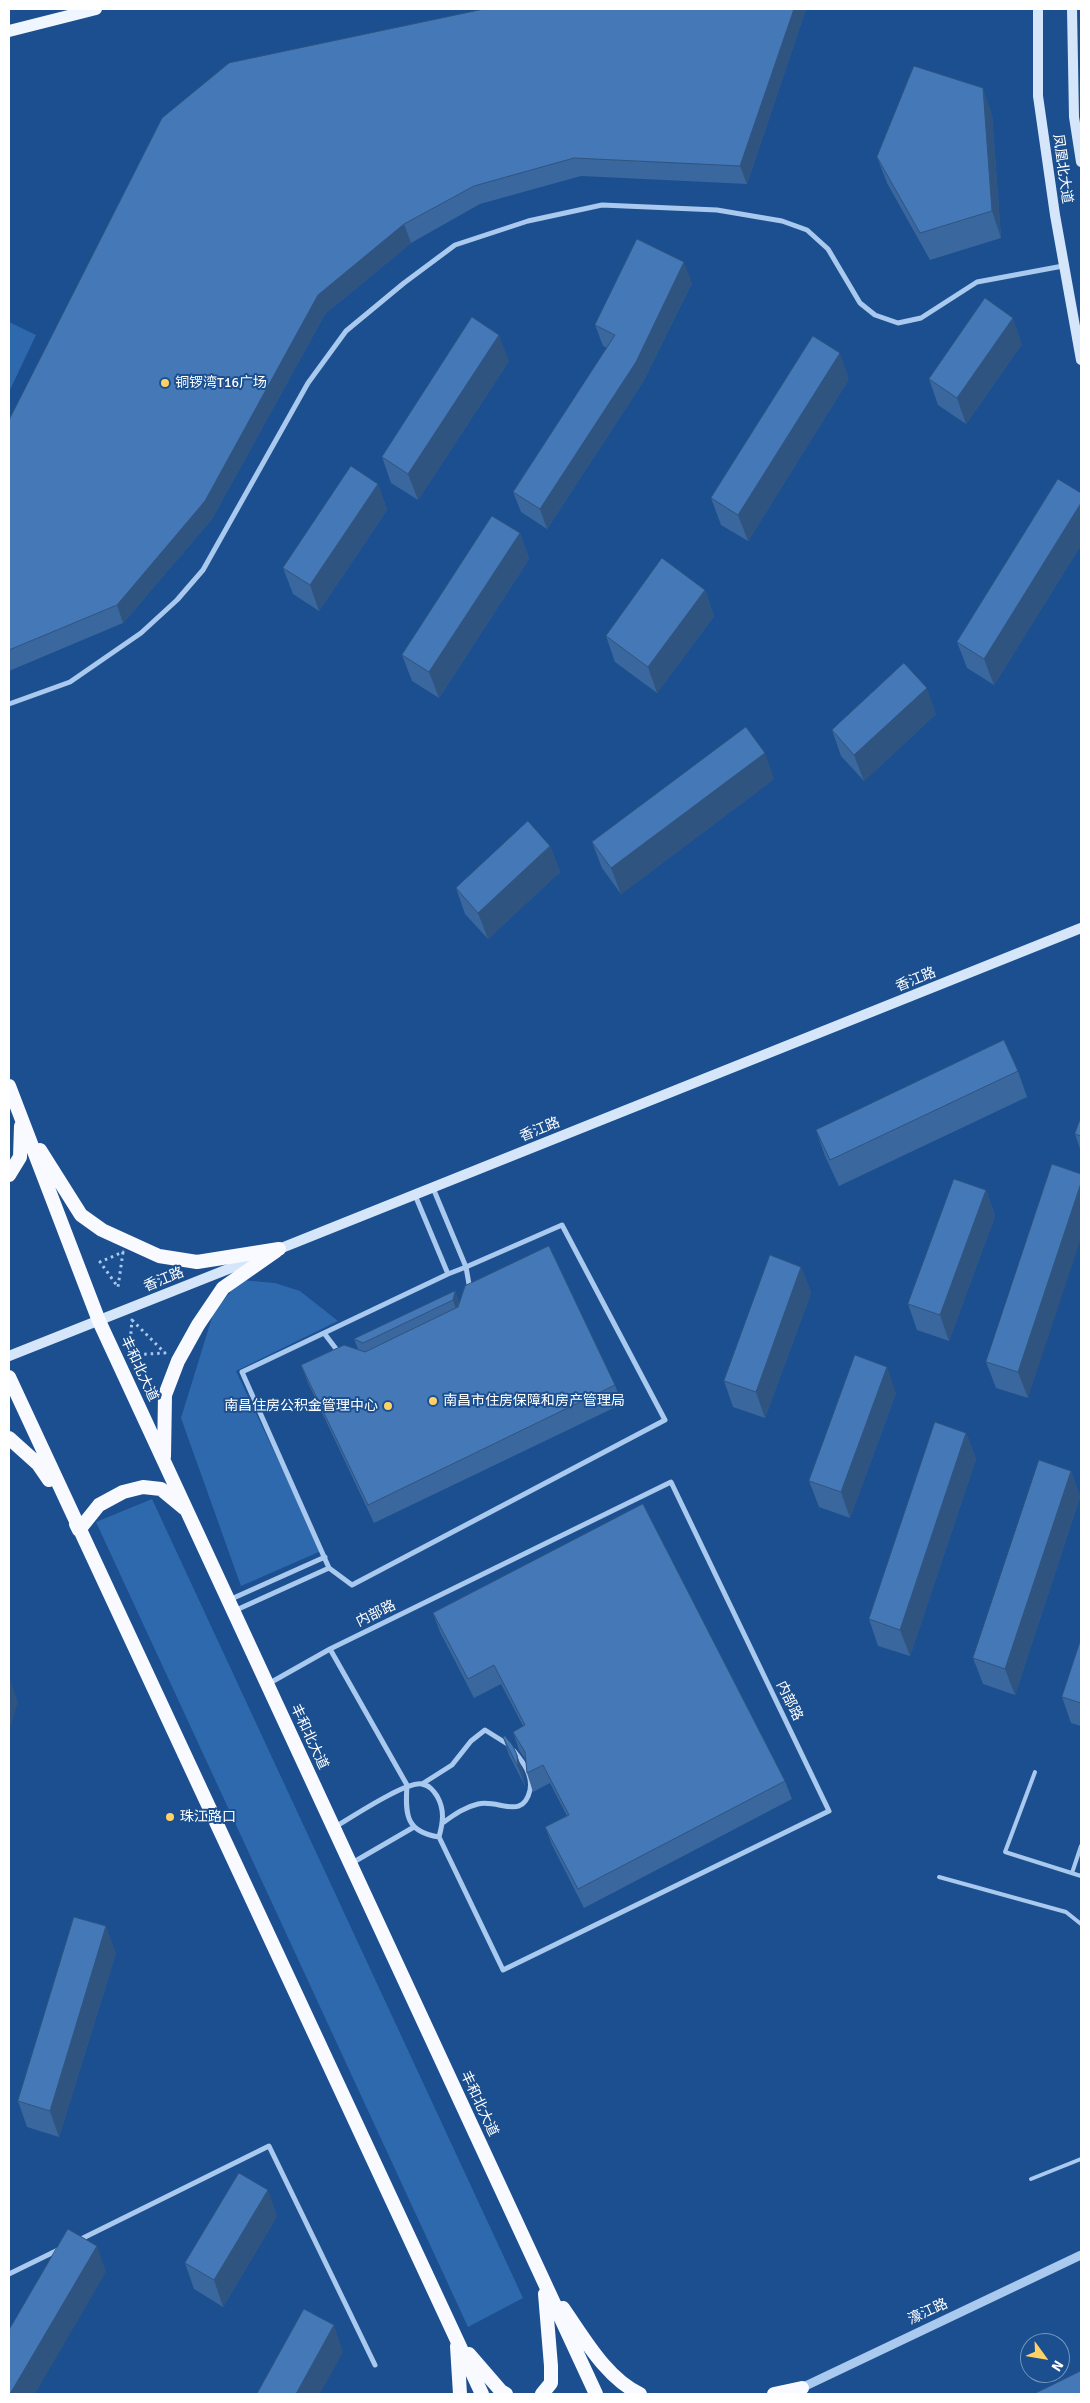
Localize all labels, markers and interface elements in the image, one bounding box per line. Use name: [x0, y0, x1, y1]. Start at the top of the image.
street label: 凤凰北大道: [1049, 133, 1075, 205]
place label: 铜锣湾T16广场: [175, 375, 267, 391]
marker: 铜锣湾T16广场: [159, 377, 171, 389]
street label: 香江路: [893, 964, 939, 996]
street label: 香江路: [517, 1114, 563, 1146]
street label: 香江路: [141, 1264, 187, 1296]
street label: 丰和北大道: [117, 1334, 161, 1404]
place label: 南昌市住房保障和房产管理局: [443, 1393, 625, 1409]
marker: 南昌市住房保障和房产管理局: [427, 1395, 439, 1407]
place label: 南昌住房公积金管理中心: [224, 1398, 378, 1414]
marker: 南昌住房公积金管理中心: [382, 1400, 394, 1412]
street label: 内部路: [353, 1597, 399, 1631]
street label: 内部路: [772, 1678, 806, 1724]
street label: 丰和北大道: [287, 1702, 331, 1772]
place label: 珠江路口: [180, 1809, 236, 1825]
marker: 珠江路口: [164, 1811, 176, 1823]
street label: 丰和北大道: [457, 2069, 501, 2139]
street label: 濠江路: [905, 2296, 951, 2328]
north arrow: [1020, 2333, 1070, 2383]
text: N: [1048, 2357, 1067, 2374]

